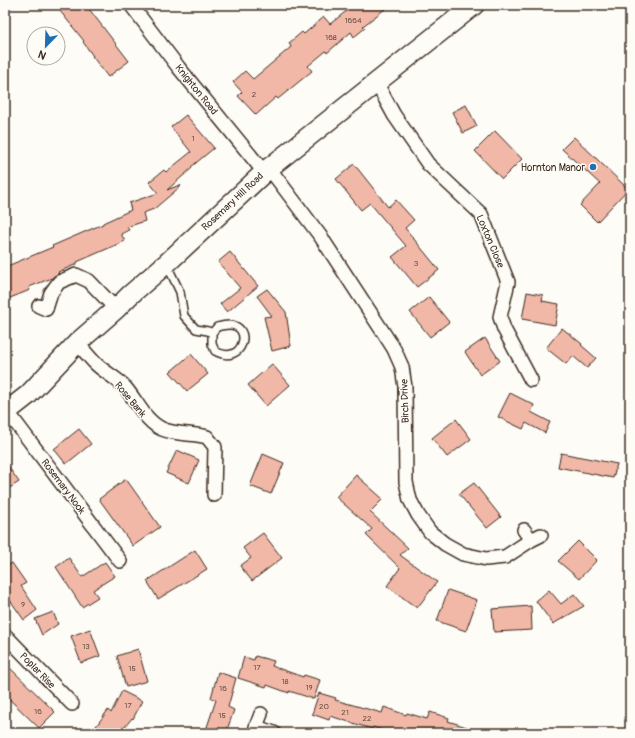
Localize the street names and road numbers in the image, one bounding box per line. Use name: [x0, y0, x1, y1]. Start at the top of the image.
street label: Knighton Road: [172, 62, 220, 117]
street label: Rosemary Hill Road: [199, 170, 266, 233]
street label: Loxton Close: [474, 213, 507, 270]
street label: Rose Bank: [112, 379, 149, 420]
street label: Birch Drive: [398, 379, 412, 423]
street label: Rosemary Nook: [39, 457, 88, 517]
street label: Poplar Rise: [17, 650, 57, 691]

